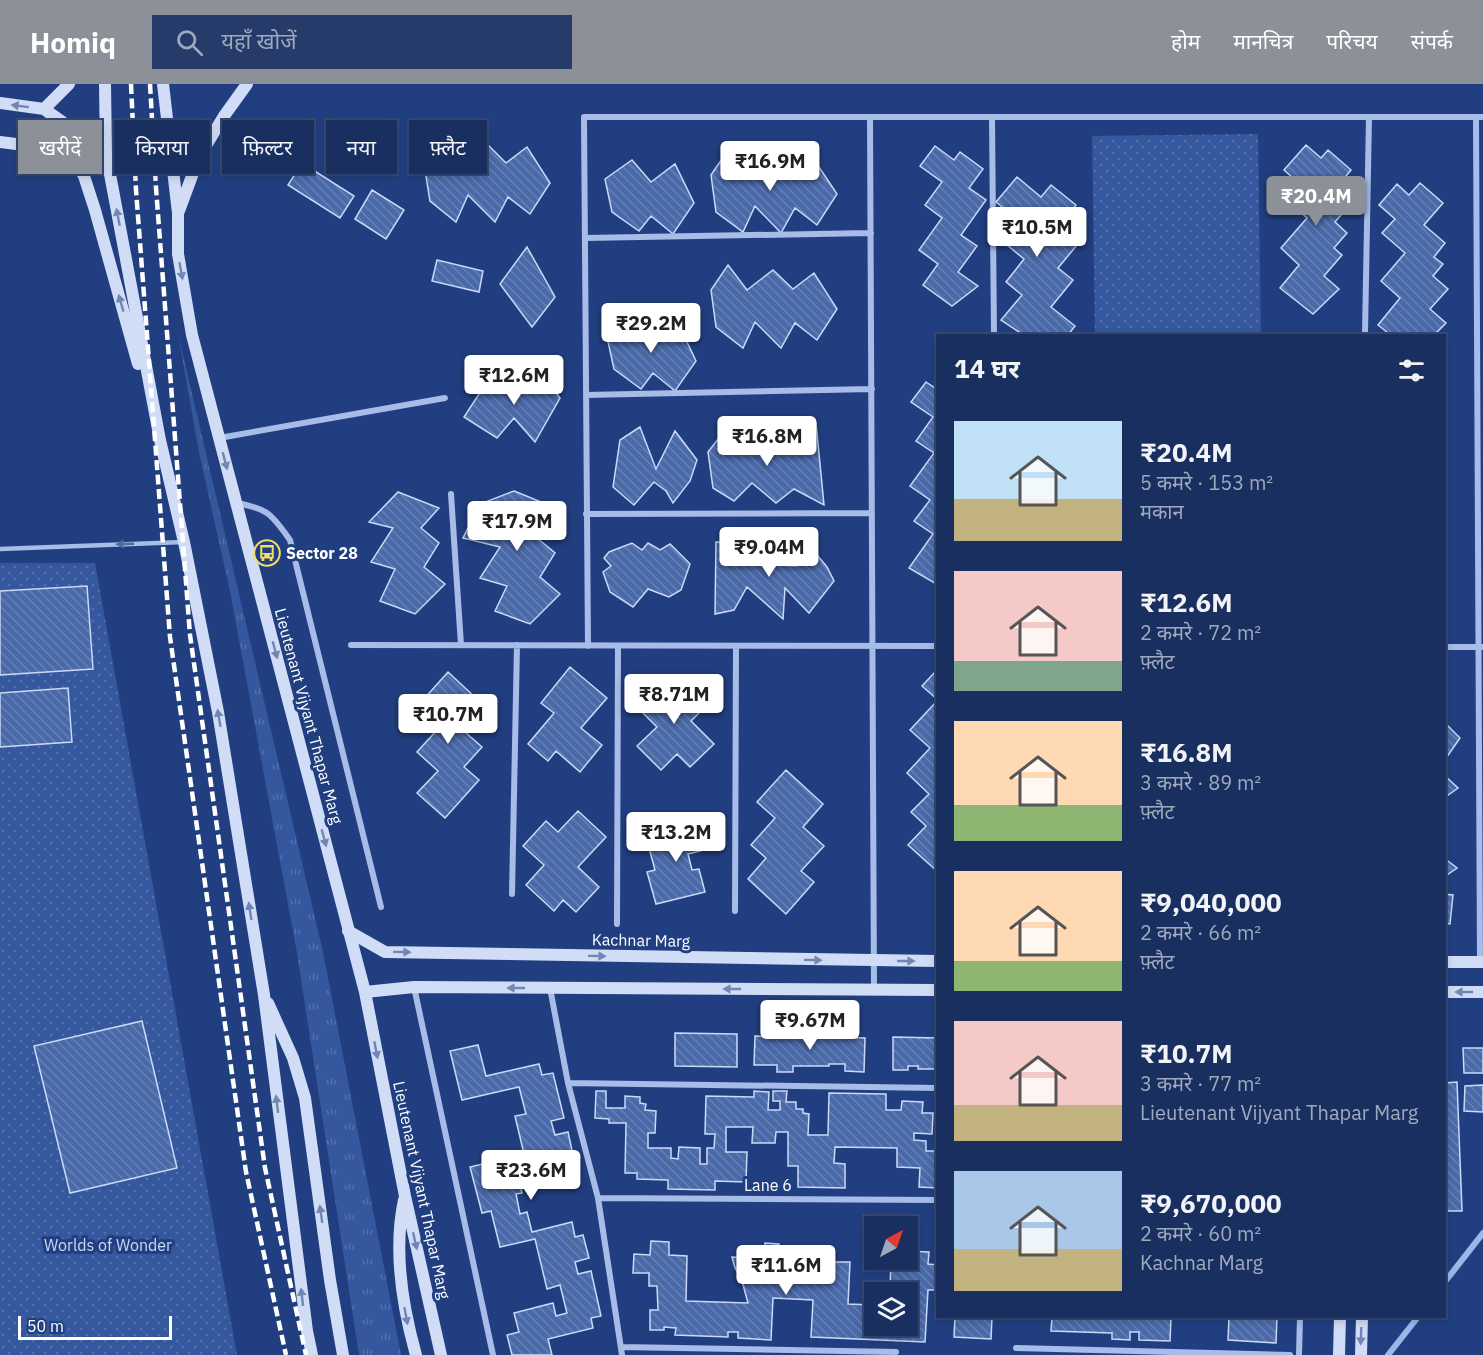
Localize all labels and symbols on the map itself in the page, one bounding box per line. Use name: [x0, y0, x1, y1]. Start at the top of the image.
one-way arrow: [10, 101, 29, 111]
pin: ₹16.9M: [721, 141, 819, 192]
pin: ₹20.4M: [1267, 176, 1365, 227]
pin: ₹10.5M: [988, 207, 1086, 258]
one-way arrow: [113, 208, 122, 227]
one-way arrow: [177, 262, 186, 281]
one-way arrow: [116, 294, 125, 312]
pin: ₹29.2M: [602, 303, 700, 354]
pin: ₹12.6M: [465, 355, 563, 406]
pin: ₹16.8M: [718, 416, 816, 467]
one-way arrow: [221, 452, 231, 470]
pin: ₹17.9M: [468, 501, 566, 552]
pin: ₹9.04M: [720, 527, 818, 578]
bus stop icon: Sector 28: [252, 538, 282, 568]
one-way arrow: [116, 540, 135, 549]
place label: Sector 28: [286, 543, 358, 563]
street label: Lieutenant Vijyant Thapar Marg: [271, 606, 348, 827]
one-way arrow: [270, 641, 280, 659]
pin: ₹8.71M: [625, 674, 723, 725]
pin: ₹10.7M: [399, 694, 497, 745]
one-way arrow: [214, 709, 223, 728]
pin: ₹13.2M: [627, 812, 725, 863]
one-way arrow: [320, 830, 329, 848]
one-way arrow: [245, 901, 254, 920]
street label: Kachnar Marg: [592, 929, 691, 951]
one-way arrow: [392, 947, 411, 957]
one-way arrow: [587, 951, 606, 961]
one-way arrow: [803, 956, 822, 965]
one-way arrow: [896, 956, 915, 966]
one-way arrow: [507, 983, 526, 993]
one-way arrow: [723, 984, 742, 994]
one-way arrow: [1454, 987, 1473, 997]
pin: ₹9.67M: [761, 1000, 859, 1051]
one-way arrow: [372, 1041, 381, 1060]
street label: Lieutenant Vijyant Thapar Marg: [389, 1079, 455, 1301]
one-way arrow: [273, 1094, 282, 1113]
pin: ₹23.6M: [482, 1150, 580, 1201]
street label: Lane 6: [744, 1175, 792, 1195]
one-way arrow: [316, 1205, 325, 1224]
north arrow: [864, 1216, 918, 1270]
one-way arrow: [411, 1232, 420, 1251]
park label: Worlds of Wonder: [44, 1235, 172, 1255]
pin: ₹11.6M: [737, 1245, 835, 1296]
one-way arrow: [298, 1288, 307, 1307]
one-way arrow: [402, 1307, 411, 1326]
scale bar: [18, 1313, 172, 1340]
one-way arrow: [1357, 1327, 1366, 1346]

